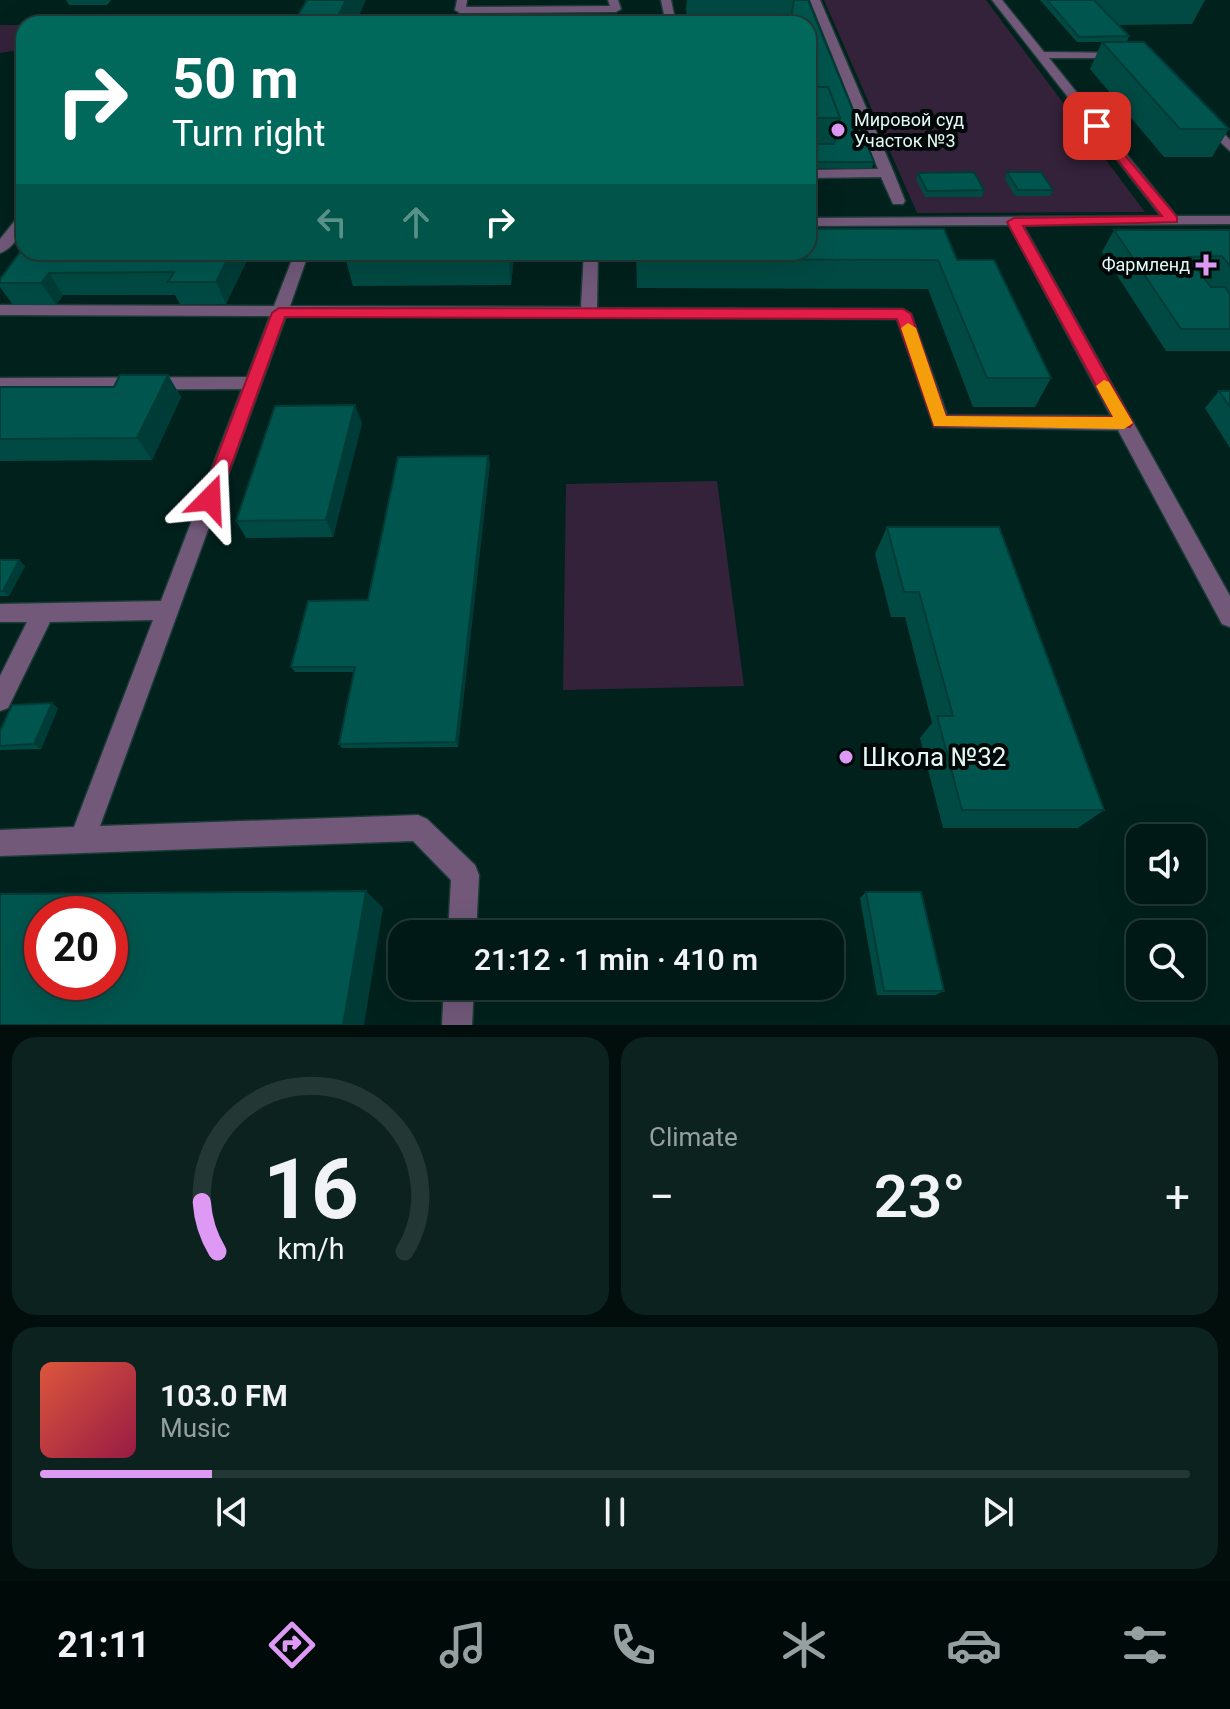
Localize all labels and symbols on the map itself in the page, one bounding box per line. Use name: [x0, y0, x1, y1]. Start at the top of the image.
pin: [1063, 92, 1131, 160]
place label: Мировой суд Участок №3: [854, 109, 964, 151]
marker: Мировой суд Участок №3: [829, 121, 847, 139]
place label: Фармленд: [1102, 254, 1190, 275]
marker: Фармленд: [1197, 256, 1215, 274]
position arrow: [168, 457, 252, 541]
place label: Школа №32: [862, 742, 1006, 772]
marker: Школа №32: [837, 748, 855, 766]
speed limit sign: 20: [24, 896, 128, 1000]

